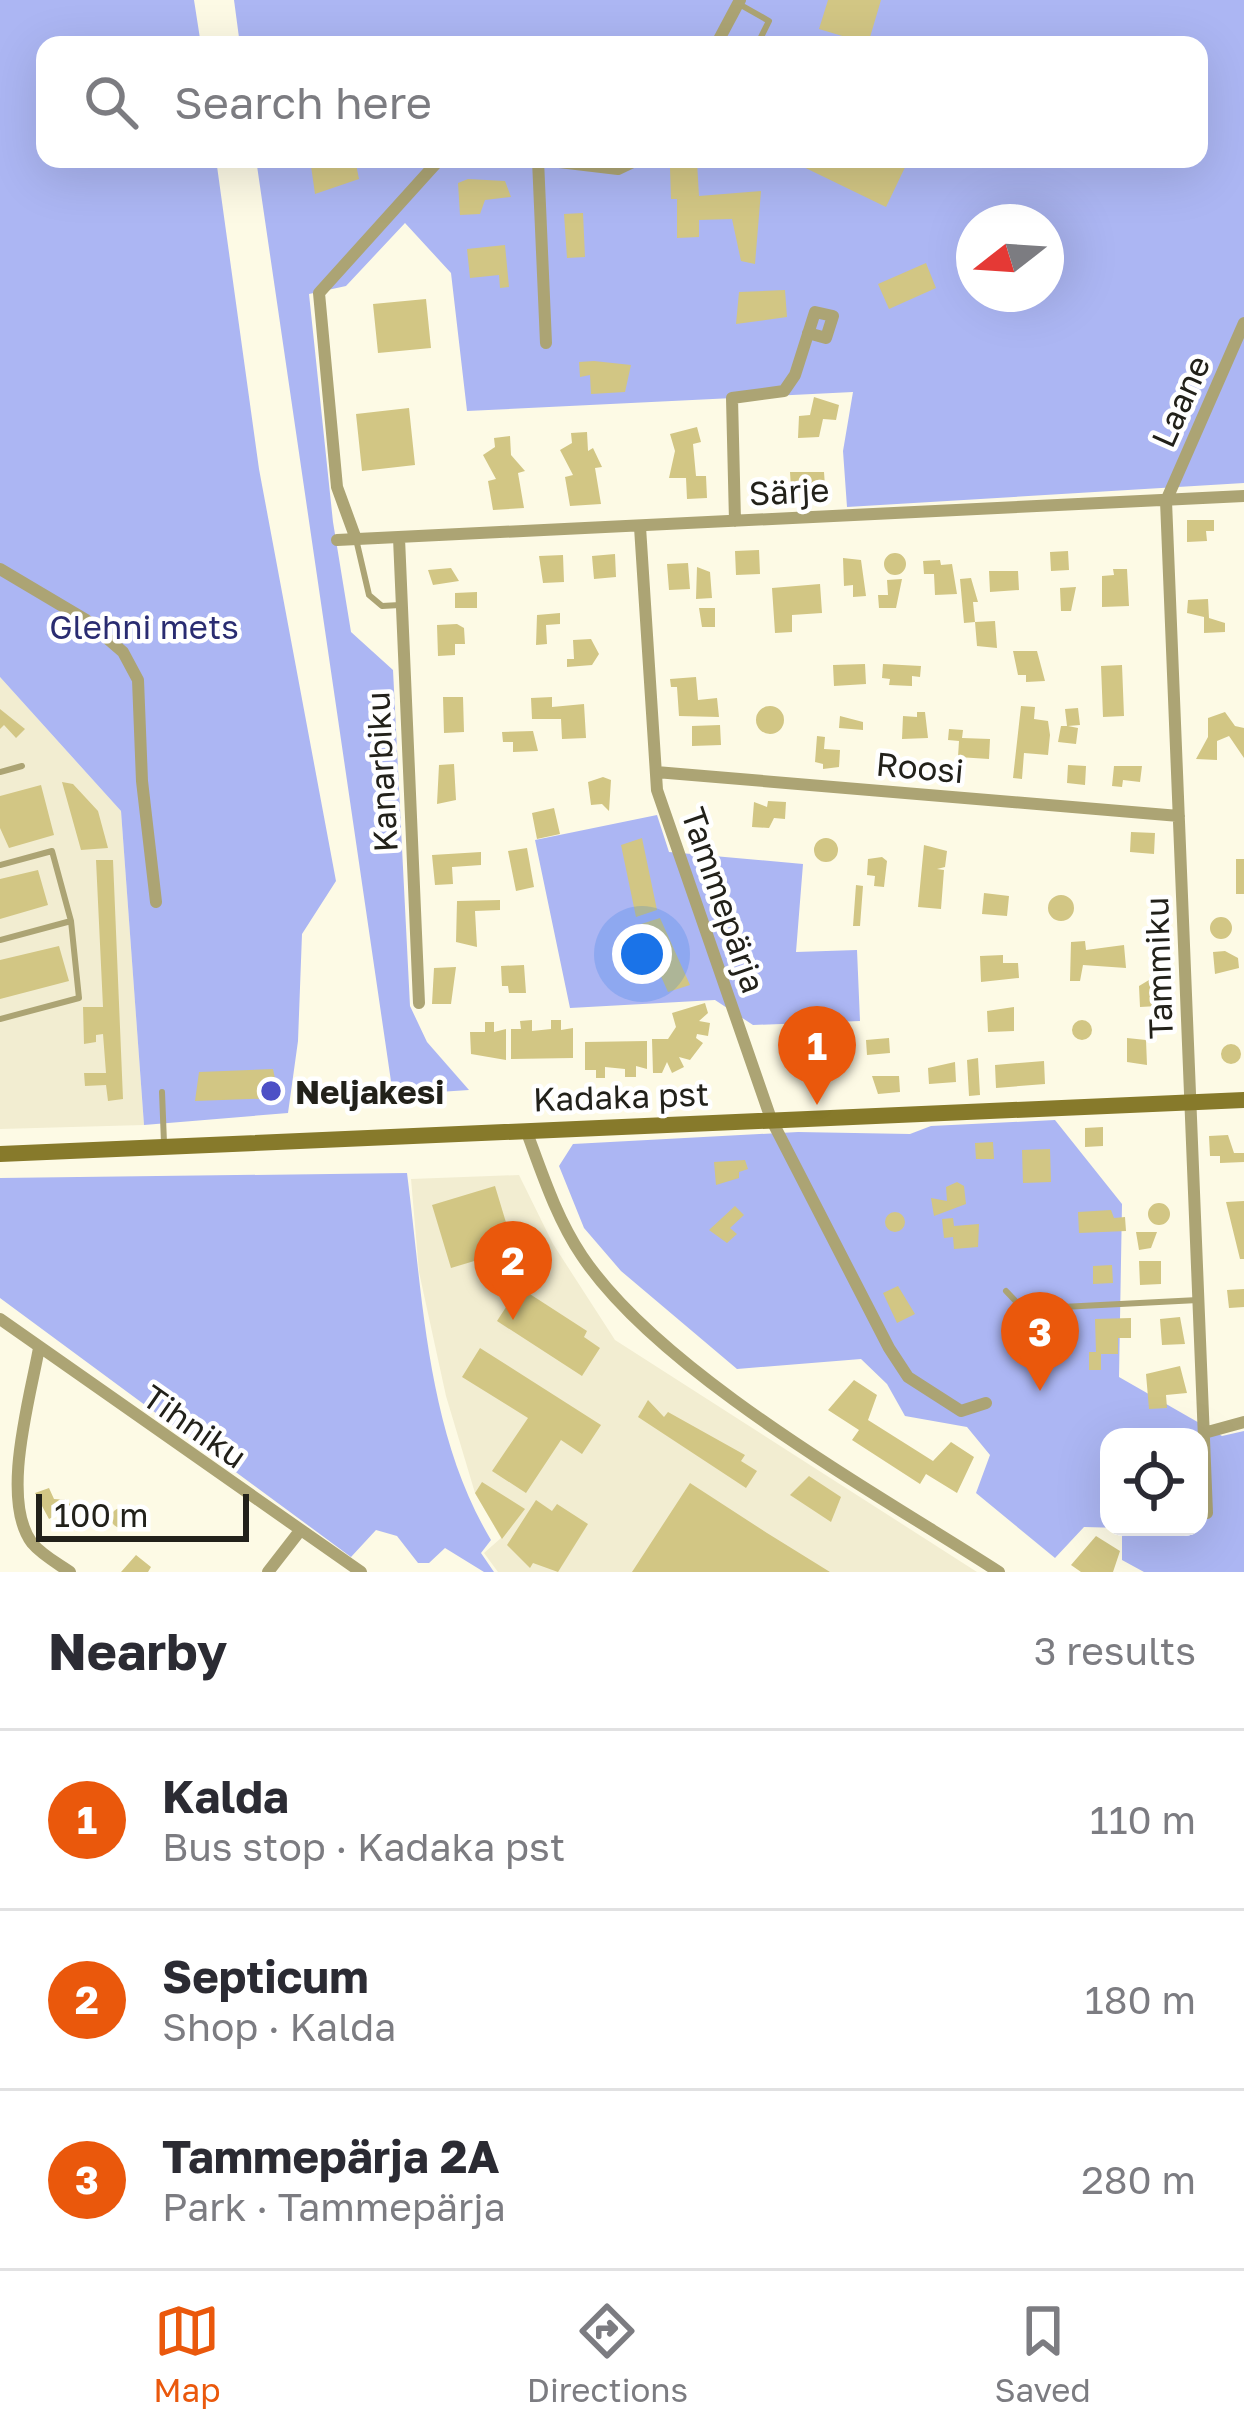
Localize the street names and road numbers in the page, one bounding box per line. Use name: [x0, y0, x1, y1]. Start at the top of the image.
street label: Laane: [1143, 349, 1217, 453]
street label: Särje: [748, 469, 830, 513]
street label: Kanarbiku: [357, 691, 405, 853]
street label: Roosi: [874, 744, 966, 790]
street label: Tammepärja: [674, 802, 774, 998]
street label: Tammiku: [1136, 896, 1180, 1040]
street label: Kadaka pst: [532, 1073, 710, 1119]
street label: Tihniku: [136, 1376, 254, 1476]

